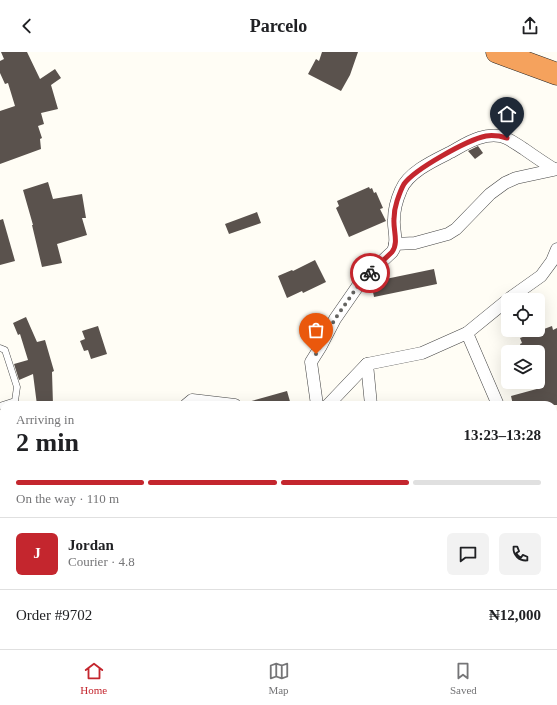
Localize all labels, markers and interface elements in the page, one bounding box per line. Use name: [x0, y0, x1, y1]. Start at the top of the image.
icon: back: [16, 15, 38, 37]
icon: share: [519, 15, 541, 37]
text: Parcelo: [250, 16, 307, 36]
pin: [490, 97, 524, 138]
icon: home: [496, 103, 518, 125]
courier: [350, 253, 390, 293]
icon: bike: [359, 262, 381, 284]
map controls: [501, 293, 545, 389]
button: locate: [501, 293, 545, 337]
pin: [299, 313, 333, 354]
icon: bag: [305, 319, 327, 341]
button: layers: [501, 345, 545, 389]
text: Arriving in: [16, 412, 74, 427]
text: 13:23–13:28: [464, 427, 541, 443]
text: 2 min: [16, 428, 79, 457]
text: On the way · 110 m: [16, 491, 119, 506]
button: chat: [447, 533, 489, 575]
button: phone: [499, 533, 541, 575]
text: Jordan: [68, 537, 114, 553]
text: J: [33, 545, 41, 561]
text: Courier · 4.8: [68, 554, 135, 569]
text: Order #9702: [16, 607, 92, 623]
text: ₦12,000: [489, 607, 541, 623]
tab: Home: [80, 660, 107, 696]
tab: Map: [268, 660, 290, 696]
tab: Saved: [450, 660, 477, 696]

